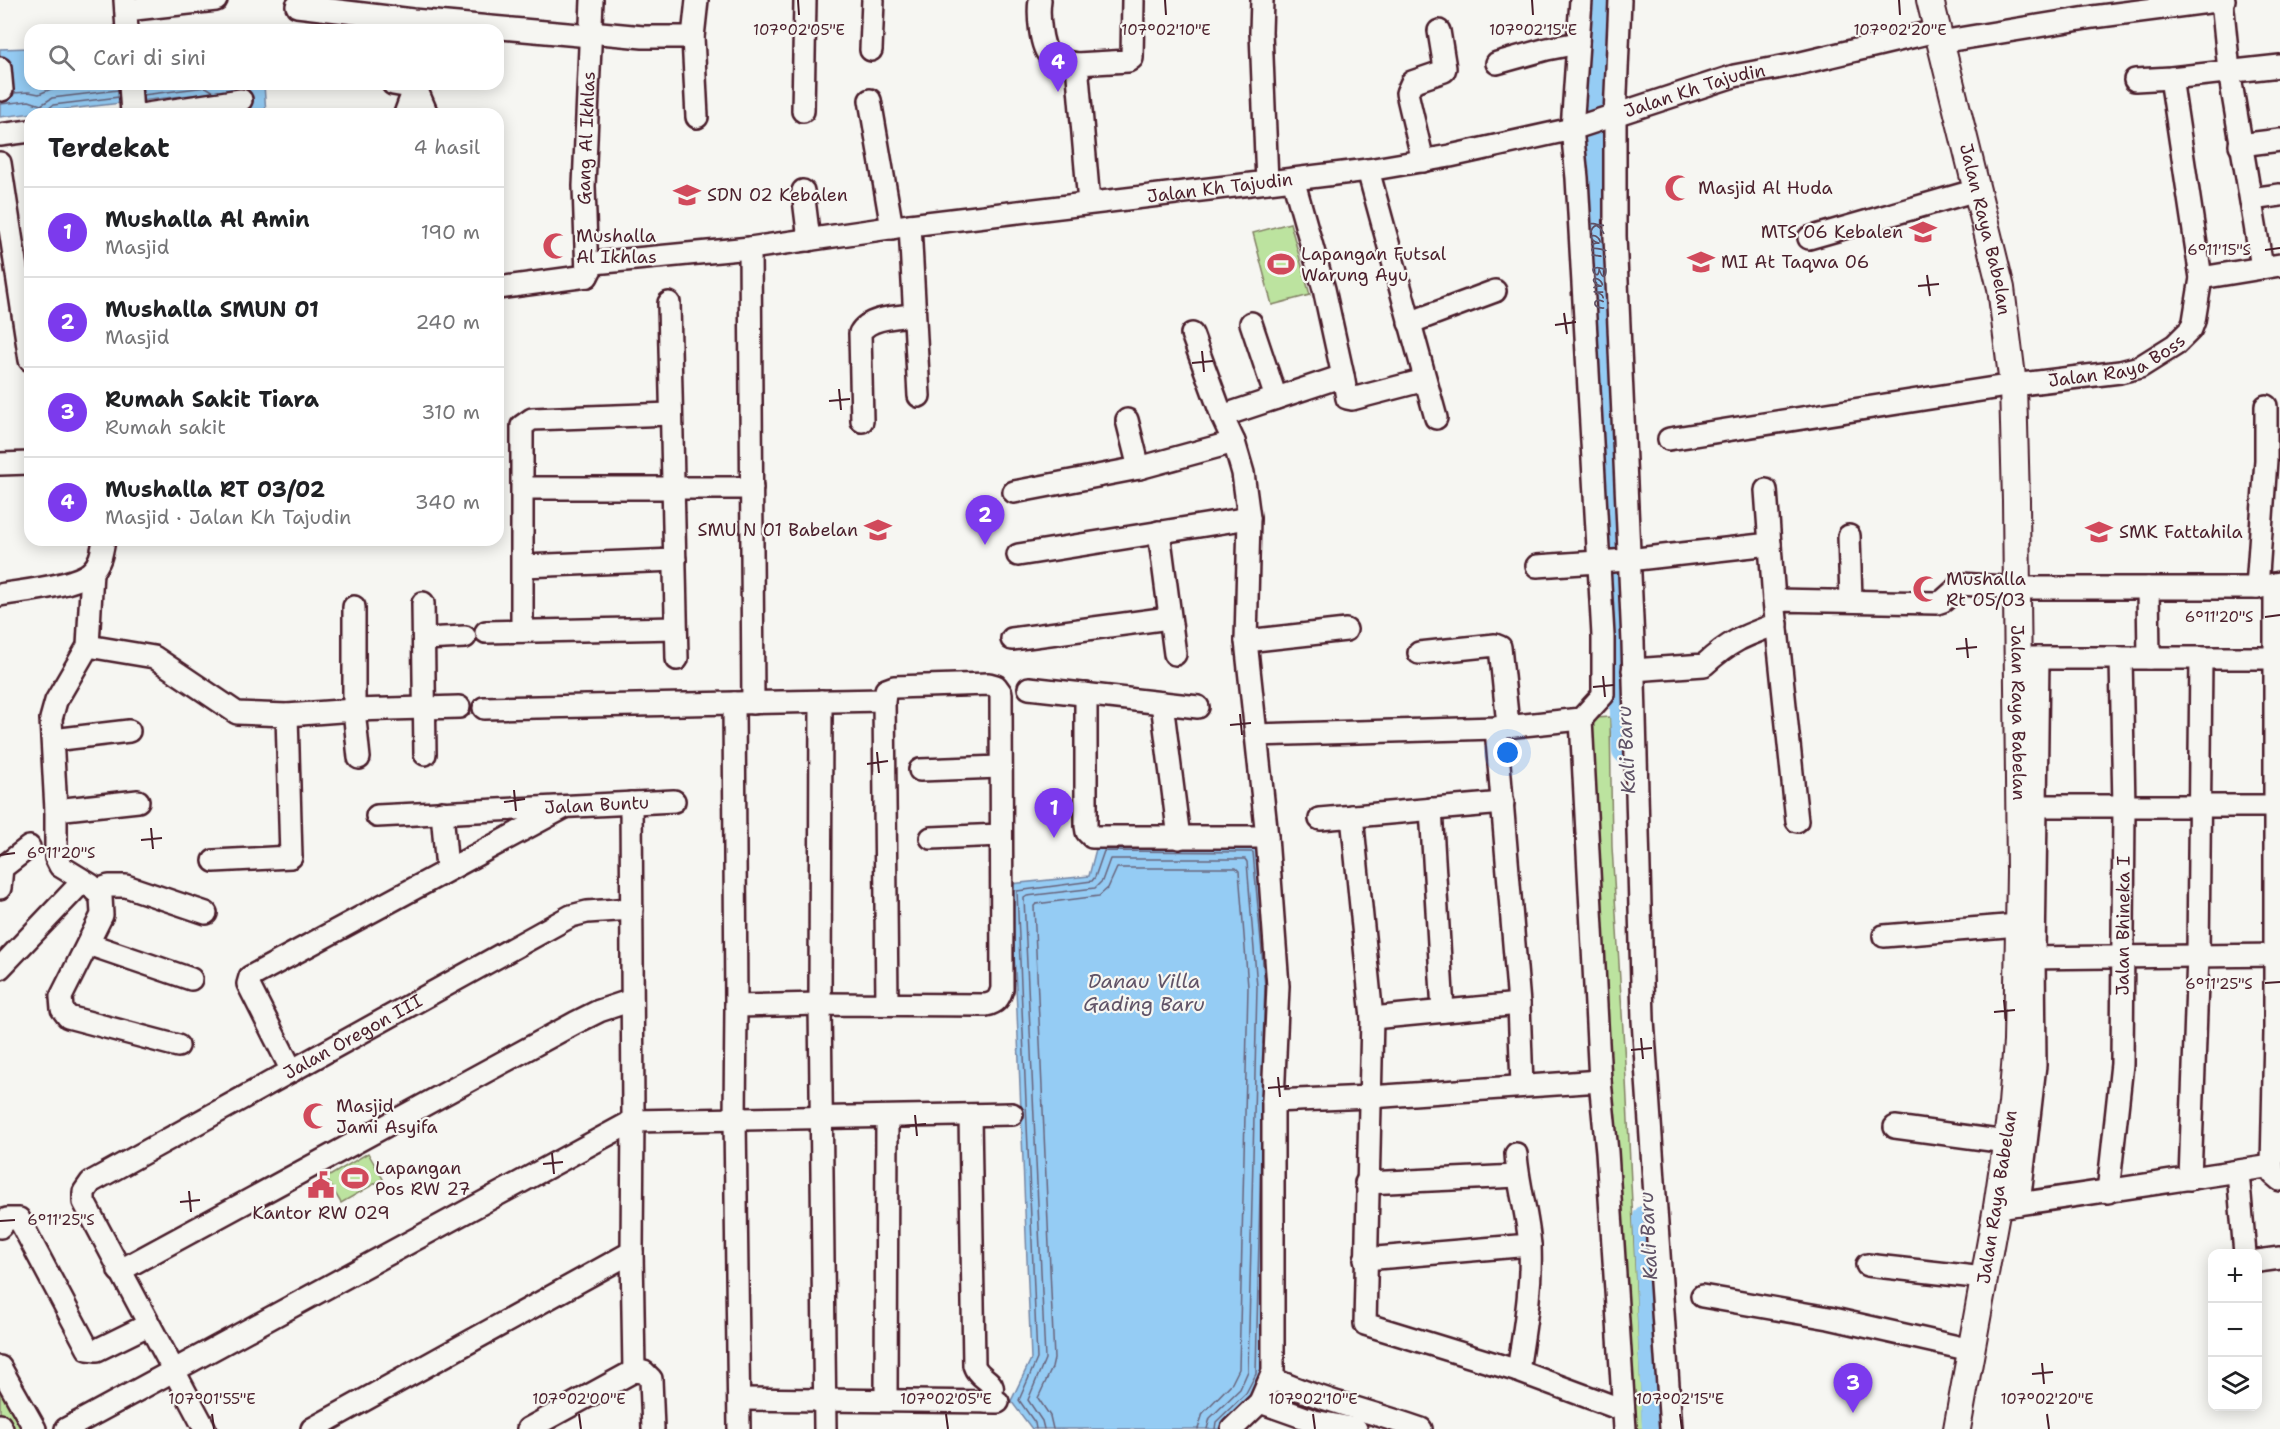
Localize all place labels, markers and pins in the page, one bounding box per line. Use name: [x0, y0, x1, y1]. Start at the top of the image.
pin: 4: [1038, 42, 1078, 92]
mosque icon: Masjid Al Huda: [1663, 173, 1693, 203]
place label: Masjid Al Huda: [1698, 176, 1833, 200]
school or university icon: SDN 02 Kebalen: [672, 180, 702, 210]
place label: SDN 02 Kebalen: [707, 183, 848, 207]
school or university icon: MTS 06 Kebalen: [1908, 217, 1938, 247]
place label: MTS 06 Kebalen: [1761, 220, 1903, 244]
place label: Mushalla Al Ikhlas: [576, 224, 657, 269]
mosque icon: Mushalla Al Ikhlas: [541, 231, 571, 261]
place label: Lapangan Futsal Warung Ayu: [1301, 242, 1447, 287]
school or university icon: MI At Taqwa 06: [1686, 247, 1716, 277]
sports icon: Lapangan Futsal Warung Ayu: [1266, 249, 1296, 279]
place label: MI At Taqwa 06: [1721, 250, 1869, 274]
pin: 2: [966, 496, 1004, 545]
school or university icon: SMU N 01 Babelan: [863, 515, 893, 545]
school or university icon: SMK Fattahila: [2084, 517, 2114, 547]
place label: SMU N 01 Babelan: [697, 518, 858, 542]
place label: SMK Fattahila: [2119, 520, 2243, 544]
place label: Mushalla Rt 05/03: [1946, 567, 2026, 612]
mosque icon: Mushalla Rt 05/03: [1911, 574, 1941, 604]
pin: 1: [1034, 788, 1074, 838]
place label: Masjid Jami Asyifa: [336, 1094, 438, 1139]
mosque icon: Masjid Jami Asyifa: [301, 1101, 331, 1131]
place label: Lapangan Pos RW 27: [375, 1156, 470, 1201]
sports icon: Lapangan Pos RW 27: [340, 1163, 370, 1193]
public building icon: Kantor RW 029: [306, 1170, 336, 1200]
place label: Kantor RW 029: [252, 1201, 390, 1225]
pin: 3: [1834, 1364, 1872, 1413]

